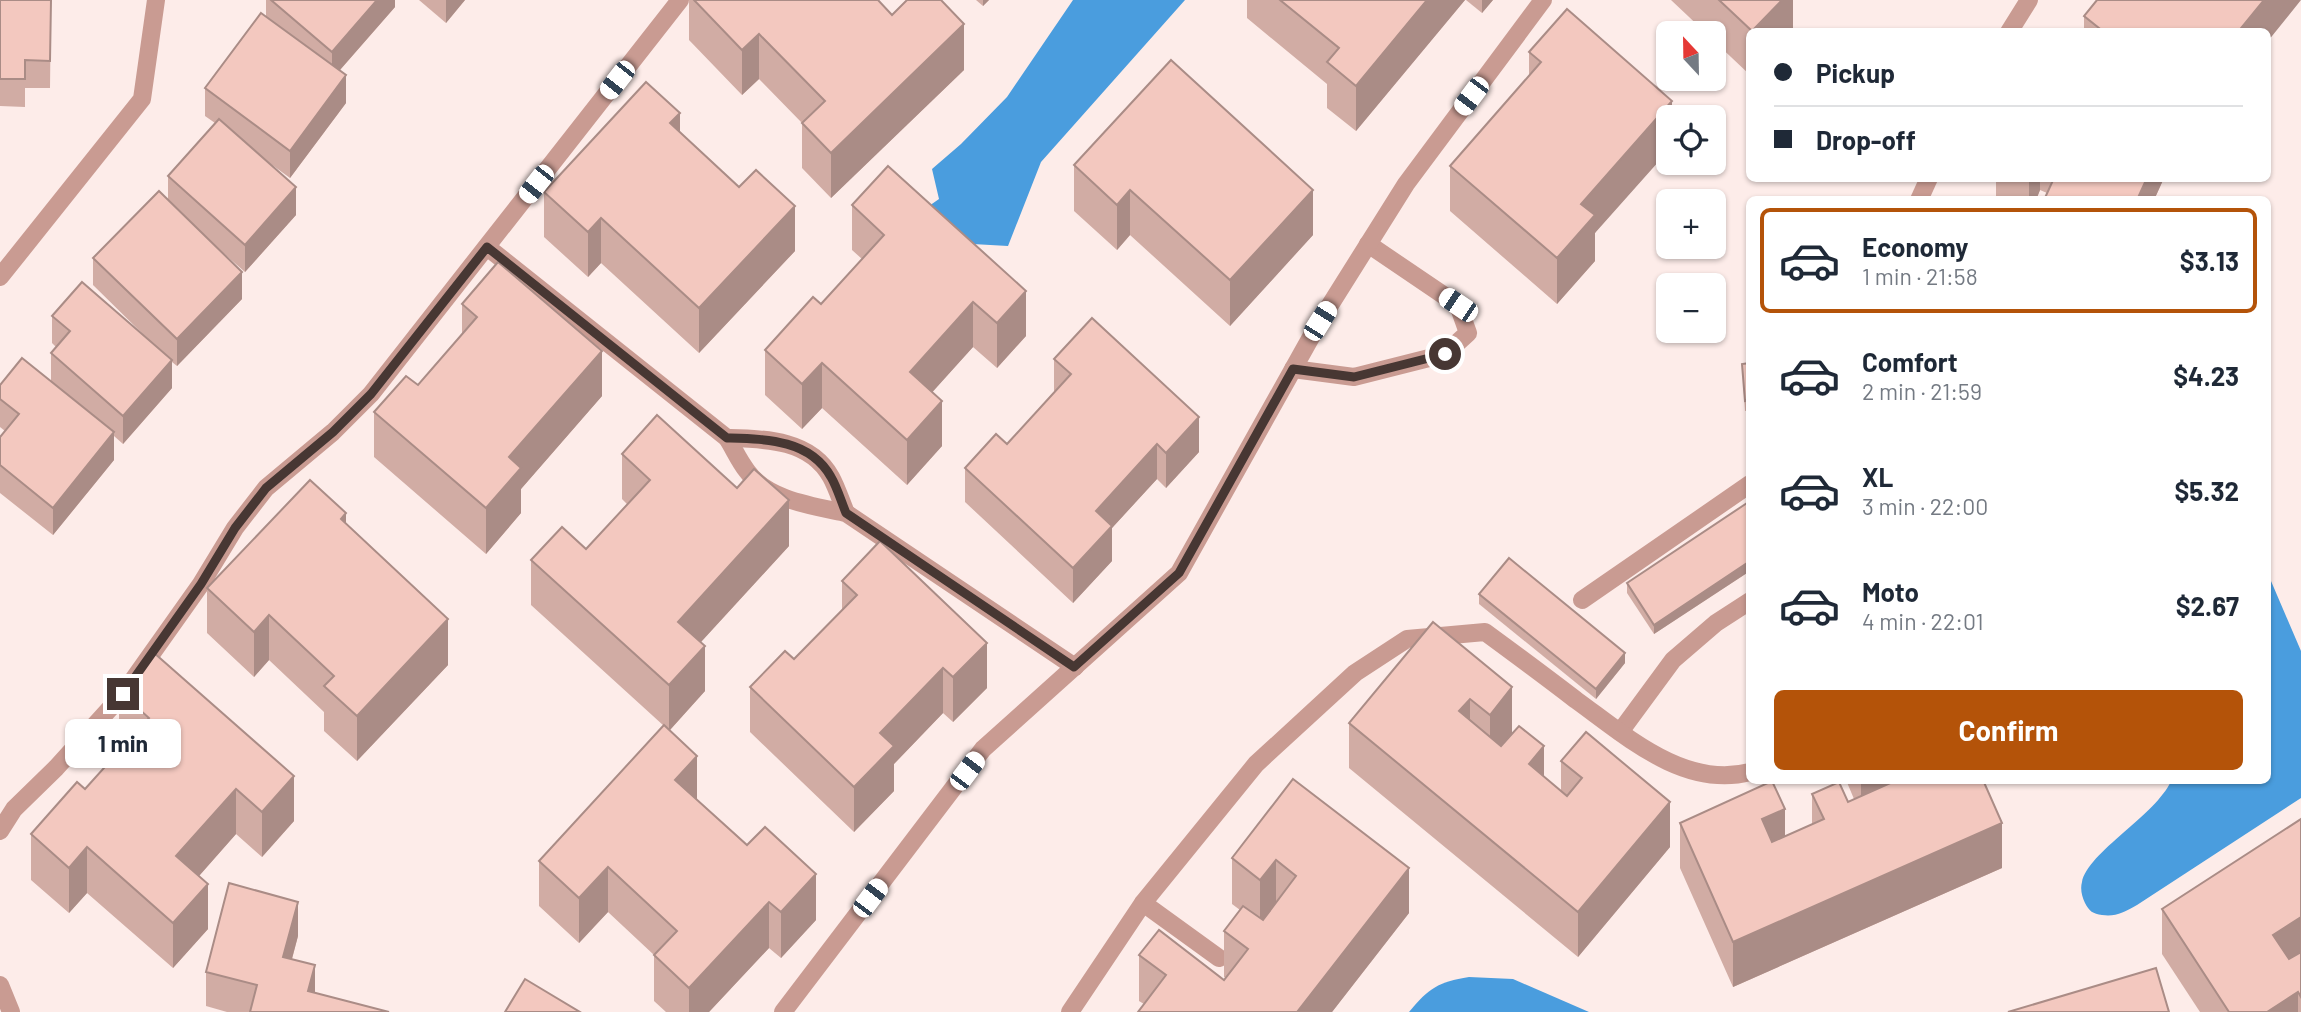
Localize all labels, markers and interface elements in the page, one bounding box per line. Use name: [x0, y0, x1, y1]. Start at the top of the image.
north arrow: [1656, 21, 1726, 91]
map controls: [1656, 21, 1726, 343]
car: [596, 57, 639, 103]
text: Pickup: [1816, 57, 1895, 88]
car: [1450, 73, 1493, 119]
button: locate: [1656, 105, 1726, 175]
text: Drop-off: [1816, 124, 1916, 155]
car: [515, 161, 558, 207]
button: +: [1656, 189, 1726, 259]
icon: car: [1778, 229, 1841, 292]
text: Economy: [1862, 231, 1968, 262]
text: $3.13: [2180, 245, 2239, 276]
text: 1 min · 21:58: [1862, 262, 1978, 290]
button: −: [1656, 273, 1726, 343]
car: [1435, 285, 1482, 325]
car: [1300, 298, 1341, 344]
route start: [1429, 338, 1461, 370]
icon: car: [1778, 344, 1841, 407]
text: Comfort: [1862, 346, 1958, 377]
text: $4.23: [2173, 360, 2239, 391]
text: 2 min · 21:59: [1862, 377, 1982, 405]
icon: car: [1778, 459, 1841, 522]
text: XL: [1862, 461, 1893, 492]
text: $5.32: [2174, 475, 2239, 506]
text: 3 min · 22:00: [1862, 492, 1988, 520]
icon: car: [1778, 574, 1841, 637]
text: Moto: [1862, 576, 1919, 607]
text: $2.67: [2176, 590, 2239, 621]
text: 4 min · 22:01: [1862, 607, 1983, 635]
route end: [107, 678, 139, 710]
button: Confirm: [1774, 690, 2243, 770]
callout: 1 min: [65, 718, 181, 768]
text: 1 min: [98, 729, 148, 757]
car: [946, 748, 989, 794]
car: [849, 875, 892, 921]

